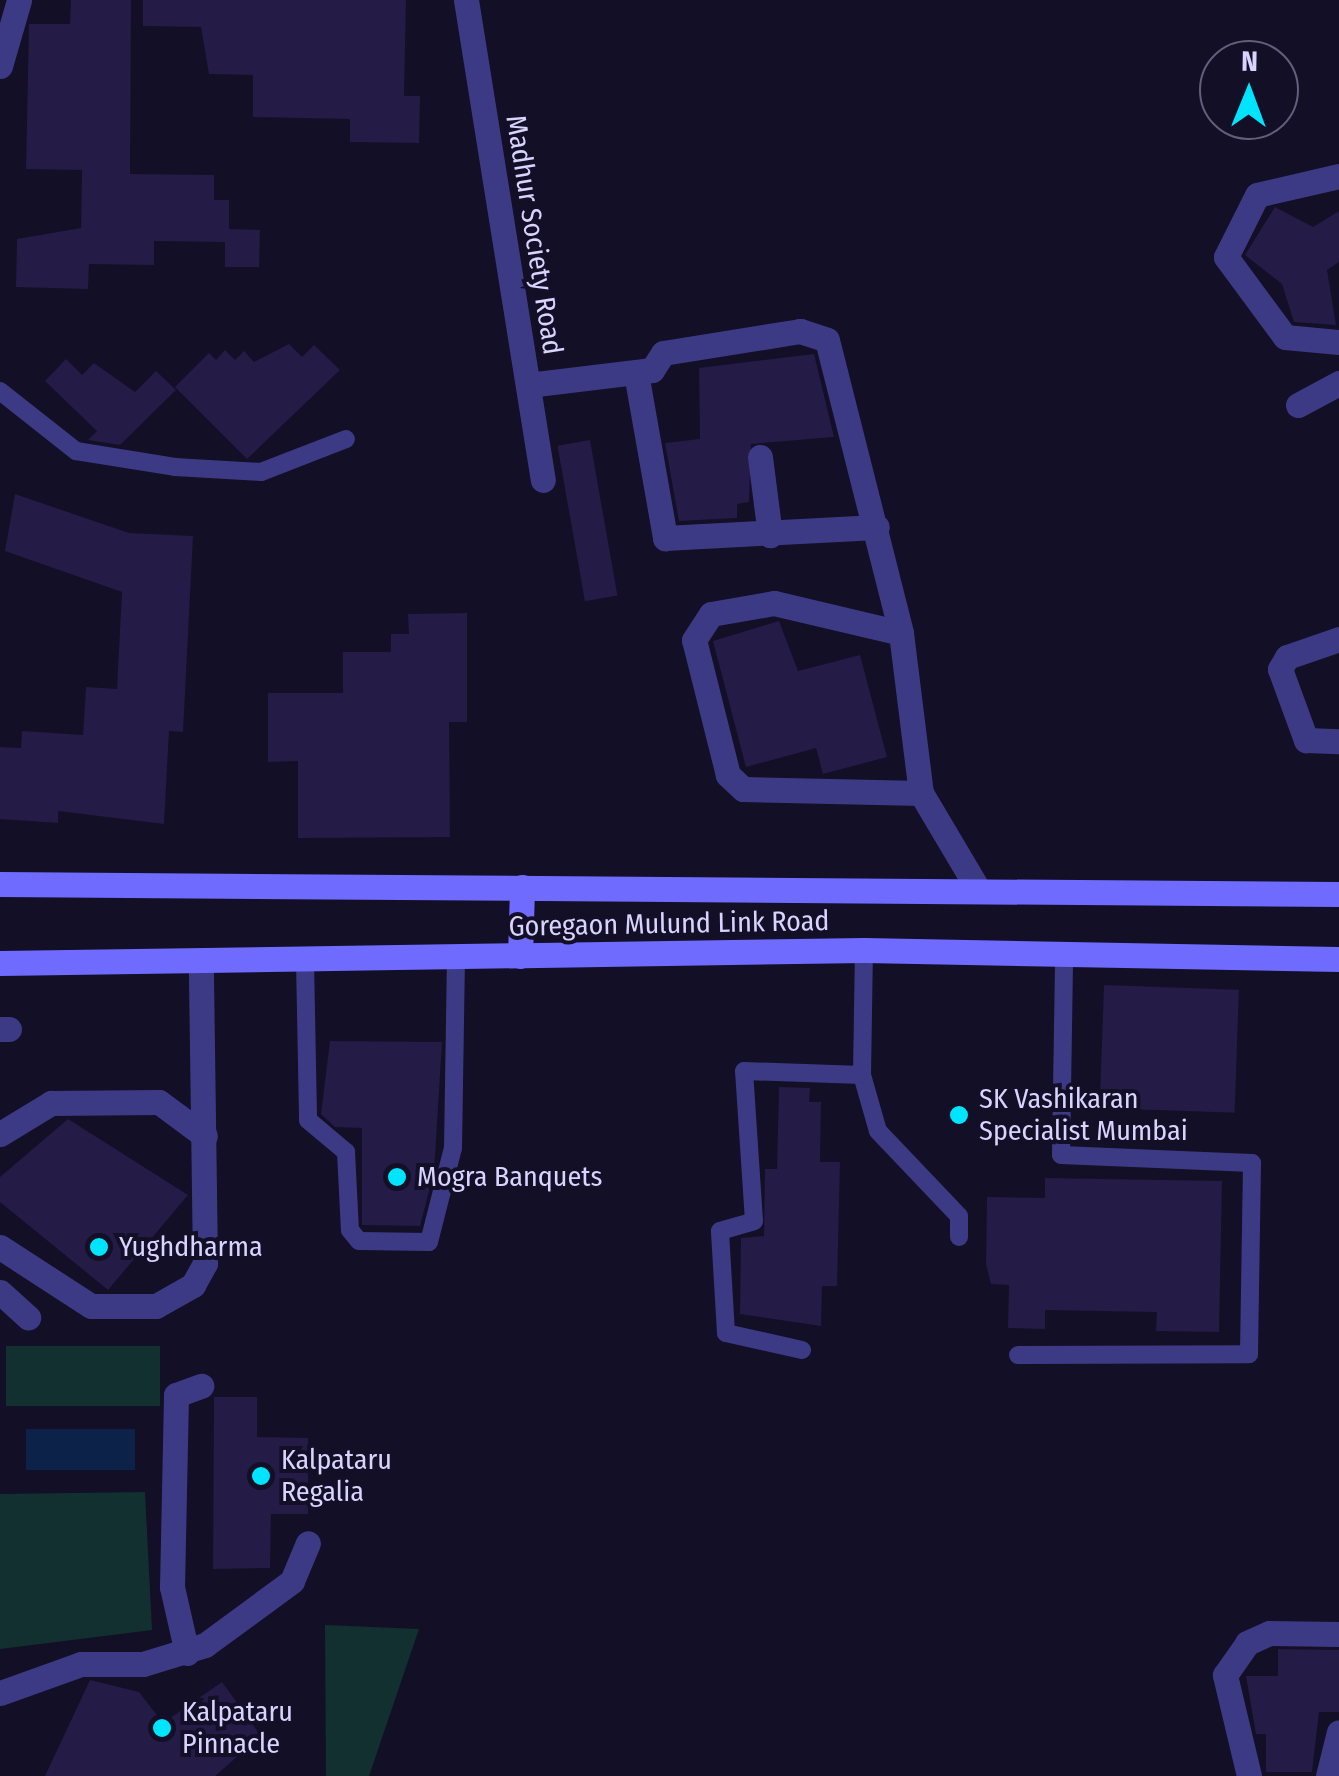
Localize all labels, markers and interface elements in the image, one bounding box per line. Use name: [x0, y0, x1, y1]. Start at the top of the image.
north arrow: [1199, 40, 1299, 140]
text: N: [1241, 45, 1258, 78]
street label: Madhur Society Road: [498, 113, 570, 357]
street label: Goregaon Mulund Link Road: [508, 904, 830, 944]
place label: SK Vashikaran Specialist Mumbai: [979, 1082, 1188, 1148]
marker: SK Vashikaran Specialist Mumbai: [948, 1104, 970, 1126]
place label: Mogra Banquets: [417, 1160, 602, 1194]
marker: Mogra Banquets: [386, 1166, 408, 1188]
place label: Yughdharma: [119, 1230, 263, 1264]
marker: Yughdharma: [88, 1236, 110, 1258]
place label: Kalpataru Regalia: [281, 1443, 392, 1509]
marker: Kalpataru Regalia: [250, 1465, 272, 1487]
place label: Kalpataru Pinnacle: [182, 1695, 293, 1761]
marker: Kalpataru Pinnacle: [151, 1717, 173, 1739]

